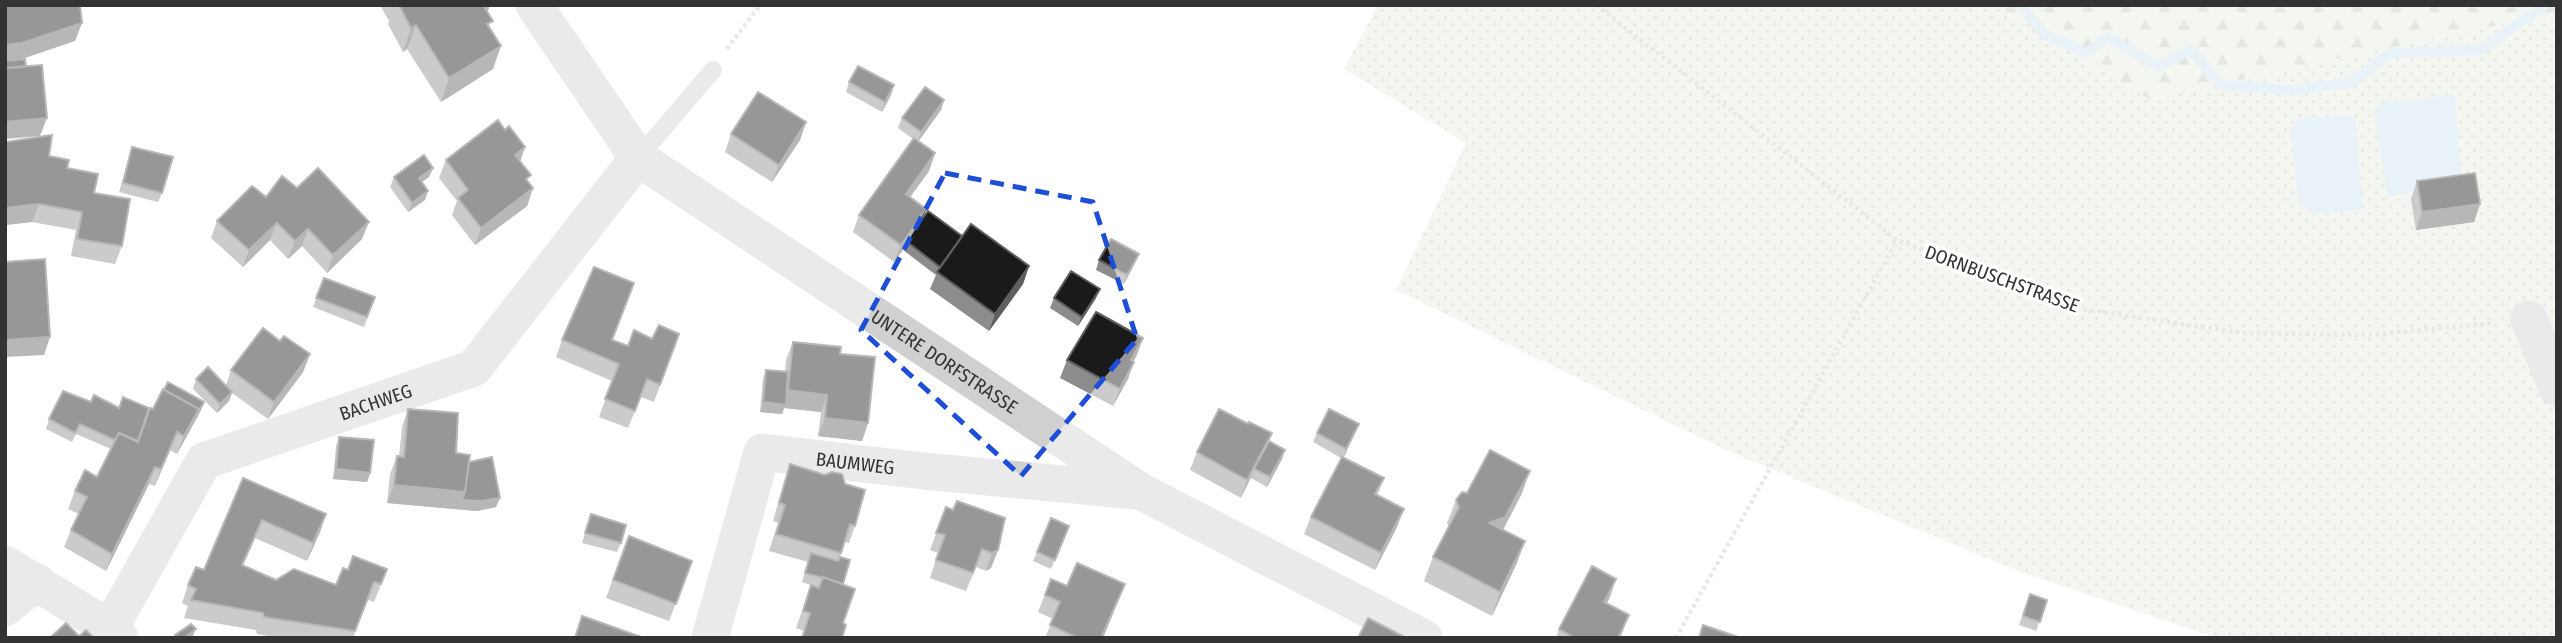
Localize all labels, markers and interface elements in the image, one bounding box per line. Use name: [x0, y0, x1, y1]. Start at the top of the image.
street label: DORNBUSCHSTRASSE: [1922, 240, 2082, 318]
street label: UNTERE DORFSTRASSE: [867, 305, 1022, 418]
street label: BACHWEG: [336, 379, 415, 425]
street label: BAUMWEG: [815, 447, 896, 479]

